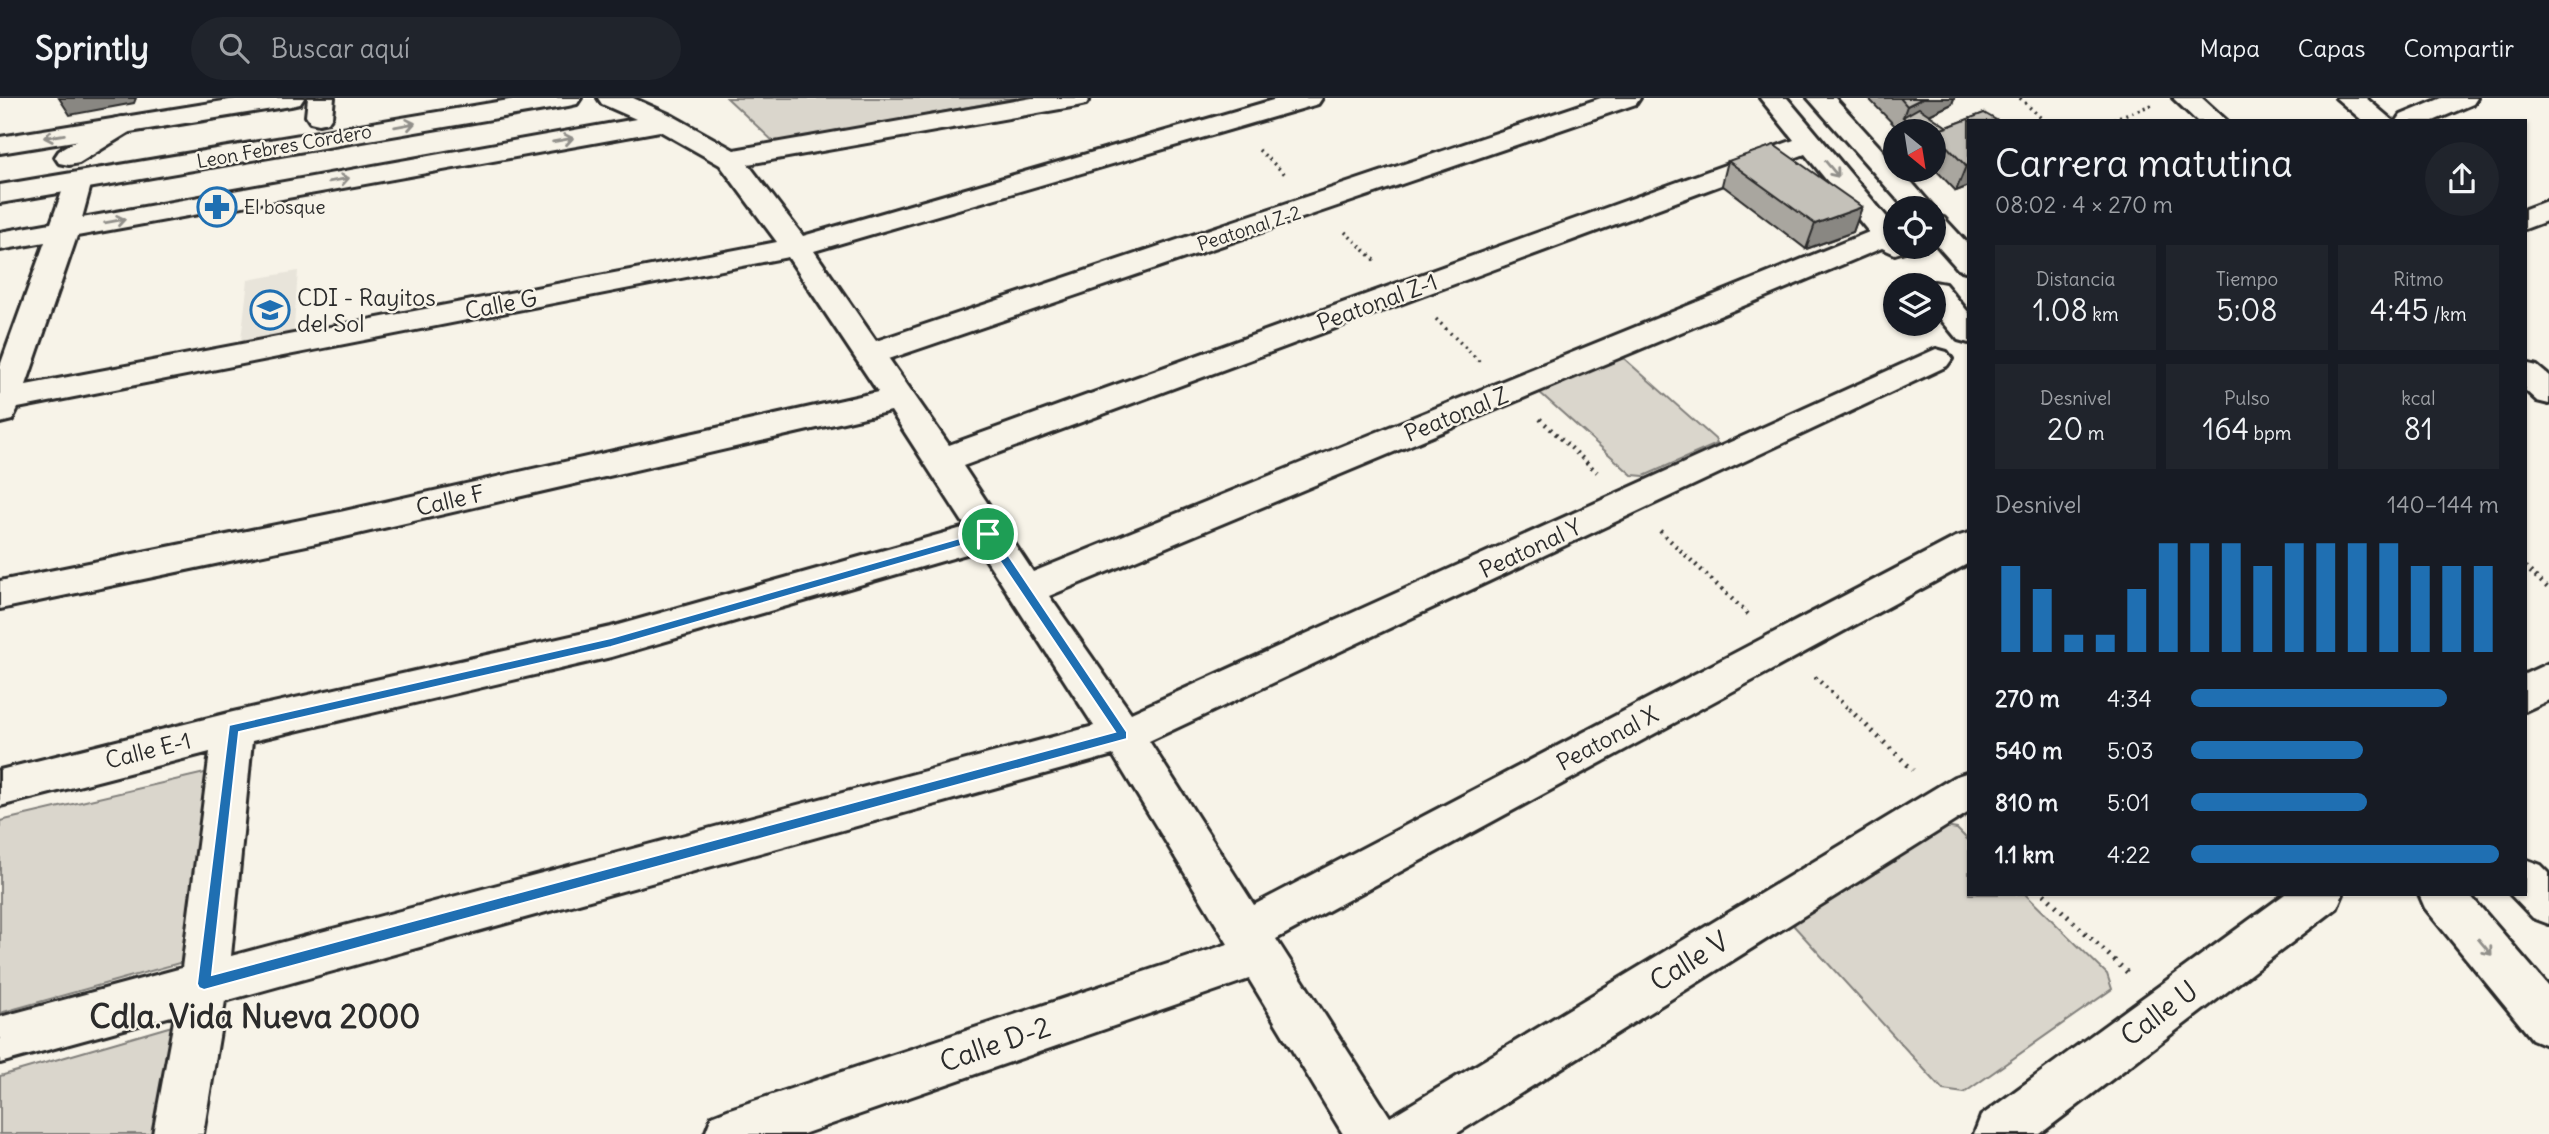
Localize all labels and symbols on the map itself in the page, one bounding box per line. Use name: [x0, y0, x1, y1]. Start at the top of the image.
one-way arrow: [393, 118, 416, 131]
street label: Leon Febres Cordero: [195, 119, 373, 173]
north arrow: [1883, 119, 1946, 182]
one-way arrow: [43, 130, 66, 143]
one-way arrow: [551, 133, 574, 146]
one-way arrow: [1825, 160, 1840, 178]
one-way arrow: [327, 173, 350, 186]
pharmacy icon: El bosque: [196, 186, 238, 228]
place label: El bosque: [244, 195, 326, 219]
street label: Peatonal Z-2: [1194, 200, 1304, 256]
one-way arrow: [103, 213, 126, 227]
street label: Peatonal Z-1: [1313, 267, 1441, 337]
place label: CDI - Rayitos del Sol: [297, 283, 436, 338]
street label: Calle G: [462, 283, 540, 325]
school or university icon: CDI - Rayitos del Sol: [249, 289, 291, 331]
street label: Peatonal Z: [1400, 380, 1512, 448]
street label: Calle F: [413, 478, 487, 522]
pin: [958, 504, 1018, 564]
street label: Peatonal Y: [1474, 512, 1586, 584]
street label: Peatonal X: [1551, 699, 1663, 777]
street label: Calle E-1: [102, 725, 194, 775]
street label: Calle V: [1643, 923, 1735, 999]
one-way arrow: [2477, 937, 2493, 955]
street label: Calle U: [2113, 972, 2205, 1054]
district label: Cdla. Vida Nueva 2000: [90, 996, 420, 1037]
street label: Calle D-2: [935, 1008, 1055, 1080]

